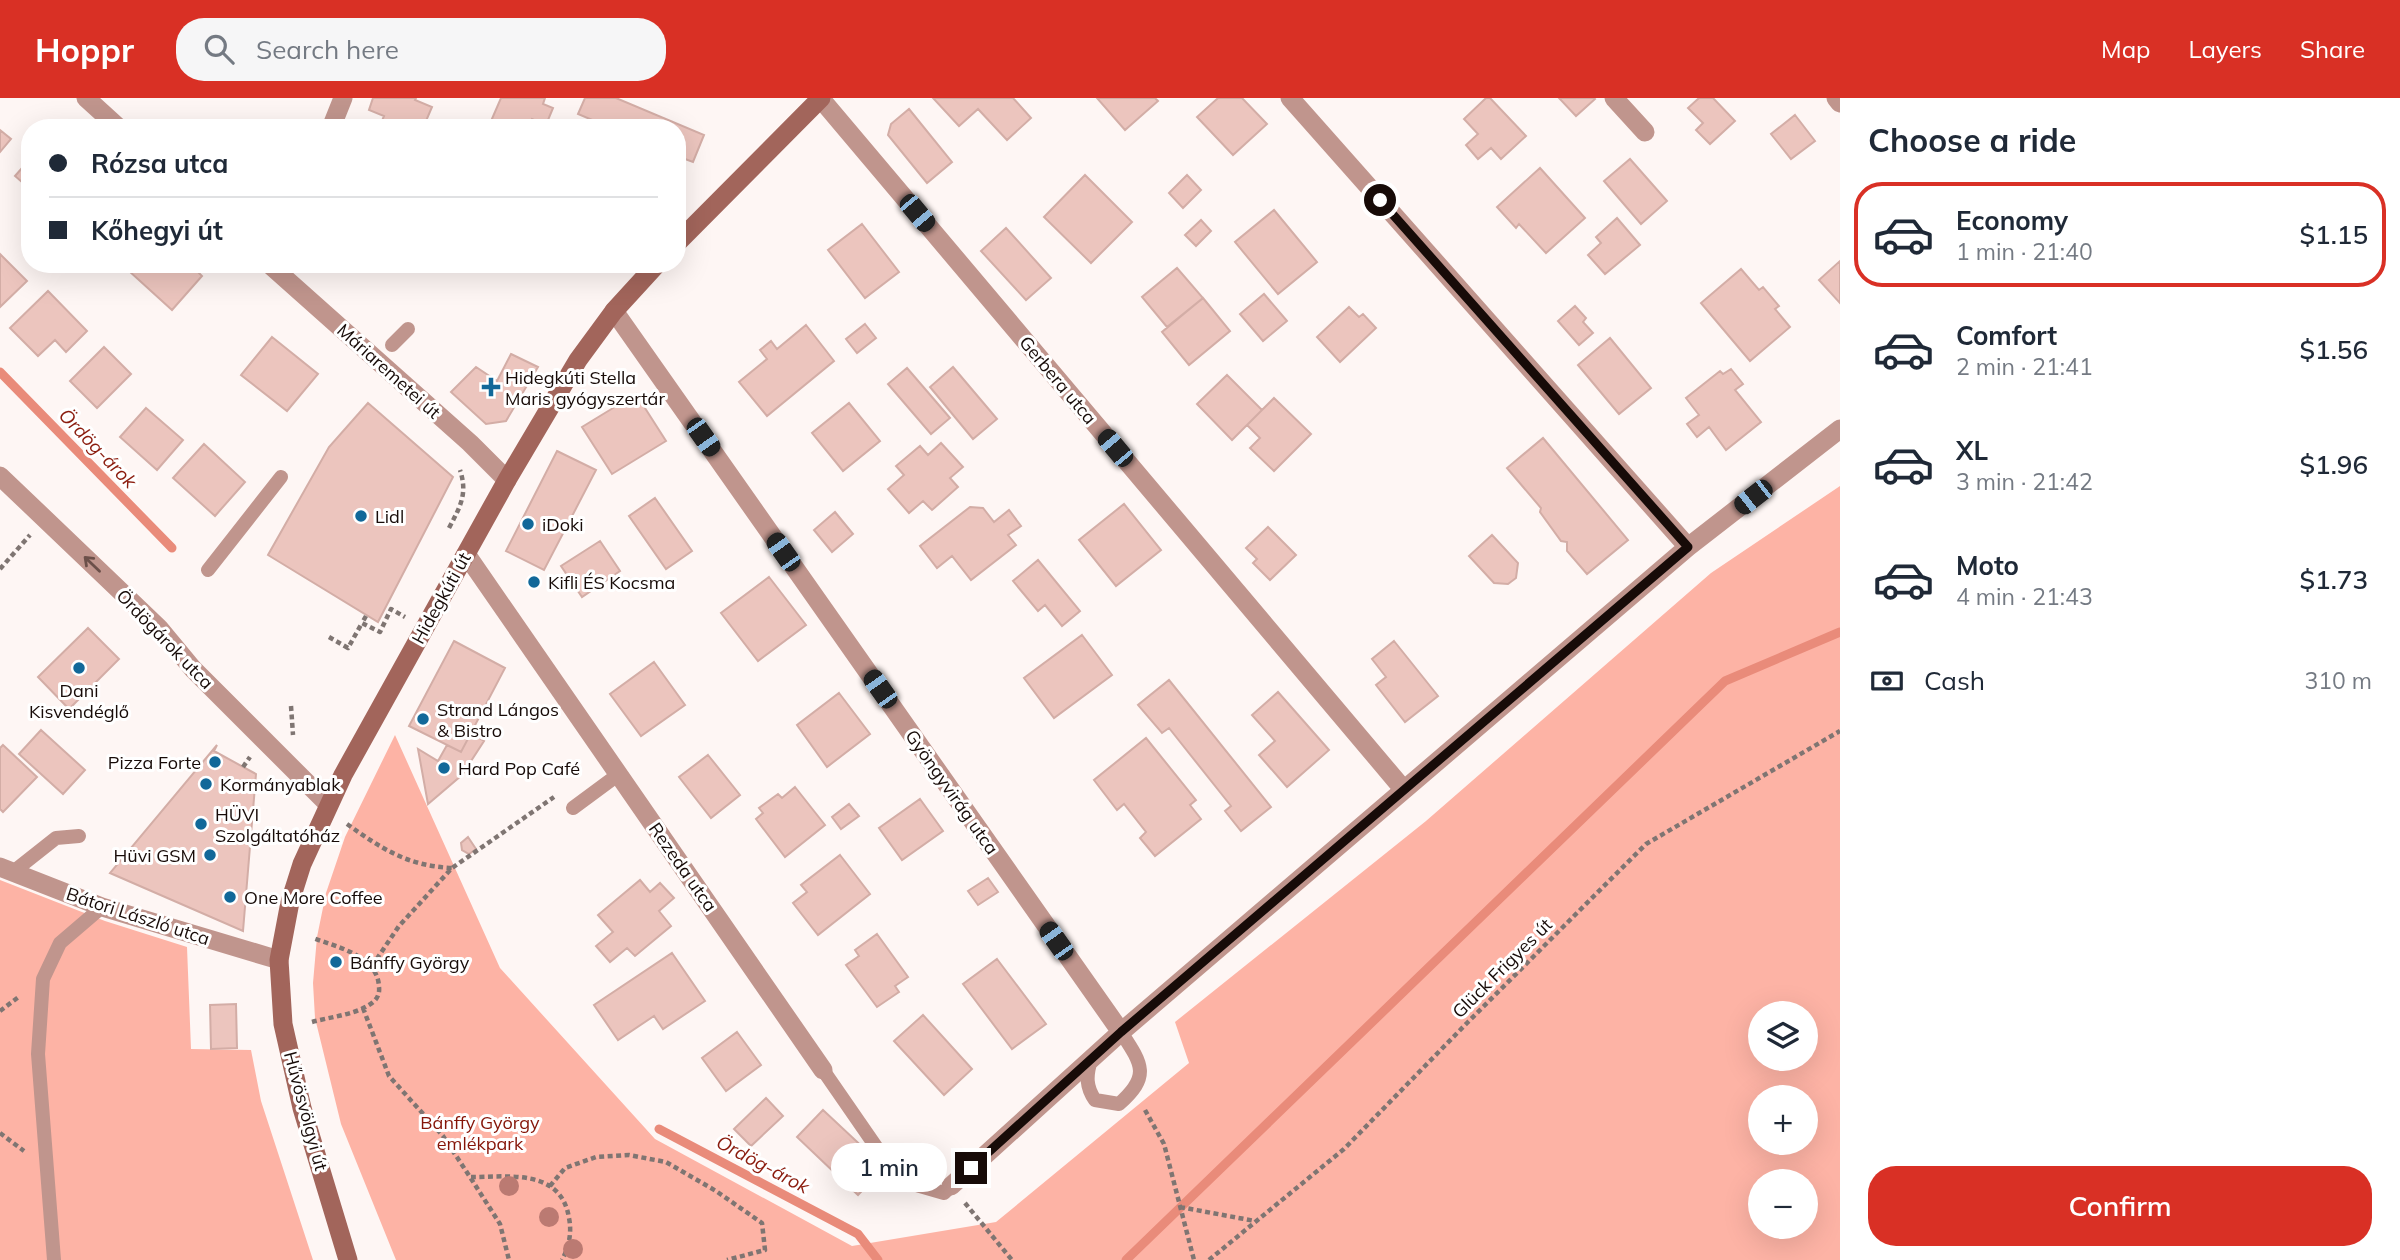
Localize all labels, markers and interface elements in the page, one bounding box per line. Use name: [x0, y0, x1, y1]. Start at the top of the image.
search box: [176, 18, 666, 81]
text: Hoppr: [35, 29, 134, 70]
icon: search: [200, 30, 238, 68]
text: Search here: [256, 33, 399, 66]
text: Map: [2101, 34, 2150, 64]
text: Layers: [2188, 34, 2262, 64]
text: Share: [2300, 34, 2365, 64]
text: Choose a ride: [1868, 120, 2076, 160]
text: Rózsa utca: [91, 147, 228, 180]
route start: [1364, 184, 1396, 216]
car: [896, 190, 939, 236]
icon: car: [1872, 203, 1935, 266]
text: Economy: [1956, 204, 2068, 237]
text: Kőhegyi út: [91, 214, 223, 247]
text: $1.15: [2299, 218, 2368, 251]
text: 1 min · 21:40: [1956, 237, 2093, 266]
icon: car: [1872, 318, 1935, 381]
street label: Máriaremetei út: [333, 319, 445, 423]
text: Comfort: [1956, 319, 2057, 352]
street label: Gerbera utca: [1014, 331, 1102, 429]
text: $1.56: [2299, 333, 2368, 366]
text: 2 min · 21:41: [1956, 352, 2093, 381]
place label: Hidegkúti Stella Maris gyógyszertár: [505, 366, 665, 410]
marker: Hidegkúti Stella Maris gyógyszertár: [483, 379, 499, 395]
water label: Ördög-árok: [54, 403, 143, 494]
car: [683, 414, 724, 460]
car: [1094, 425, 1137, 471]
icon: car: [1872, 433, 1935, 496]
text: XL: [1956, 434, 1988, 467]
text: $1.96: [2299, 448, 2368, 481]
text: 3 min · 21:42: [1956, 467, 2093, 496]
car: [1730, 476, 1777, 518]
place label: Lidl: [375, 505, 404, 528]
marker: Lidl: [353, 508, 369, 524]
place label: iDoki: [542, 513, 584, 536]
marker: iDoki: [520, 516, 536, 532]
car: [763, 529, 804, 575]
street label: Hidegkúti út: [406, 548, 476, 648]
icon: car: [1872, 548, 1935, 611]
text: Moto: [1956, 549, 2019, 582]
one-way arrow: [84, 556, 101, 573]
text: $1.73: [2299, 563, 2368, 596]
place label: Kifli ÉS Kocsma: [548, 571, 675, 594]
marker: Kifli ÉS Kocsma: [526, 574, 542, 590]
text: 4 min · 21:43: [1956, 582, 2093, 611]
street label: Ördögárok utca: [112, 584, 218, 694]
marker: Dani Kisvendéglő: [71, 660, 87, 676]
icon: cash: [1868, 662, 1906, 700]
text: Cash: [1924, 664, 1985, 697]
car: [860, 666, 901, 712]
text: 310 m: [2304, 666, 2372, 695]
place label: Dani Kisvendéglő: [29, 679, 129, 723]
place label: Strand Lángos & Bistro: [437, 698, 559, 742]
marker: Strand Lángos & Bistro: [415, 711, 431, 727]
street label: Gyöngyvirág utca: [900, 725, 1004, 859]
place label: Pizza Forte: [108, 751, 201, 774]
marker: Pizza Forte: [207, 754, 223, 770]
place label: Hard Pop Café: [458, 757, 580, 780]
marker: Hard Pop Café: [436, 760, 452, 776]
place label: Kormányablak: [220, 773, 341, 796]
marker: Kormányablak: [198, 776, 214, 792]
place label: HÜVI Szolgáltatóház: [215, 803, 340, 847]
marker: HÜVI Szolgáltatóház: [193, 816, 209, 832]
street label: Rezeda utca: [644, 818, 722, 916]
place label: Hüvi GSM: [113, 844, 196, 867]
marker: Hüvi GSM: [202, 847, 218, 863]
street label: Bátori László utca: [63, 882, 213, 950]
place label: One More Coffee: [244, 886, 383, 909]
marker: One More Coffee: [222, 889, 238, 905]
street label: Glück Frigyes út: [1447, 913, 1557, 1023]
car: [1036, 918, 1077, 964]
place label: Bánffy György: [350, 951, 470, 974]
marker: Bánffy György: [328, 954, 344, 970]
map controls: [1748, 1001, 1818, 1239]
button: layers: [1748, 1001, 1818, 1071]
street label: Hűvösvölgyi út: [279, 1049, 333, 1173]
button: +: [1748, 1085, 1818, 1155]
park label: Bánffy György emlékpark: [420, 1111, 540, 1155]
water label: Ördög-árok: [712, 1129, 815, 1199]
callout: 1 min: [831, 1144, 946, 1192]
route end: [955, 1152, 987, 1184]
text: 1 min: [859, 1153, 919, 1182]
button: Confirm: [1868, 1166, 2372, 1246]
button: −: [1748, 1169, 1818, 1239]

